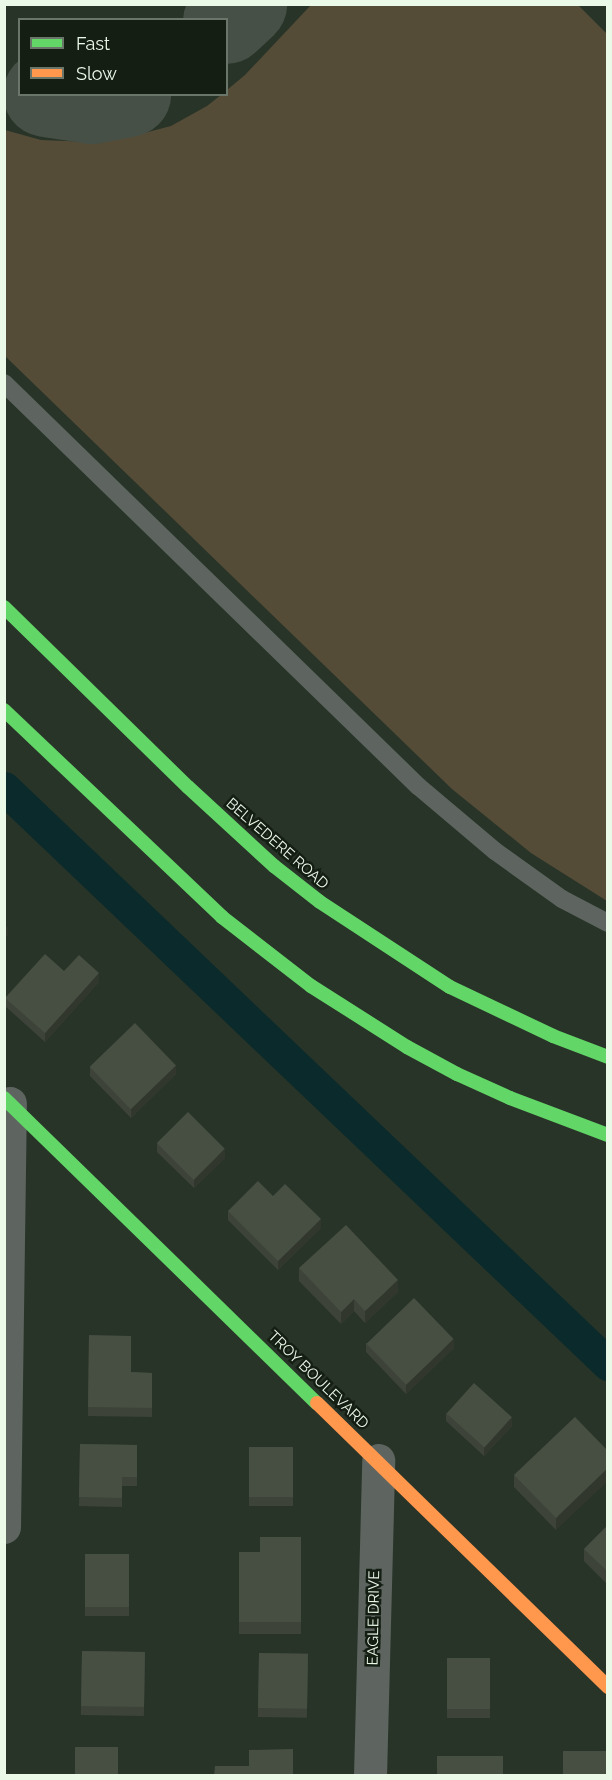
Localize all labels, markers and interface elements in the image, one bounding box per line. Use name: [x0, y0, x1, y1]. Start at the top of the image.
legend: [18, 18, 228, 96]
text: Fast: [76, 33, 110, 54]
text: Slow: [76, 63, 117, 84]
street label: BELVEDERE ROAD: [222, 795, 332, 893]
street label: TROY BOULEVARD: [264, 1327, 372, 1433]
street label: EAGLE DRIVE: [364, 1570, 384, 1666]

